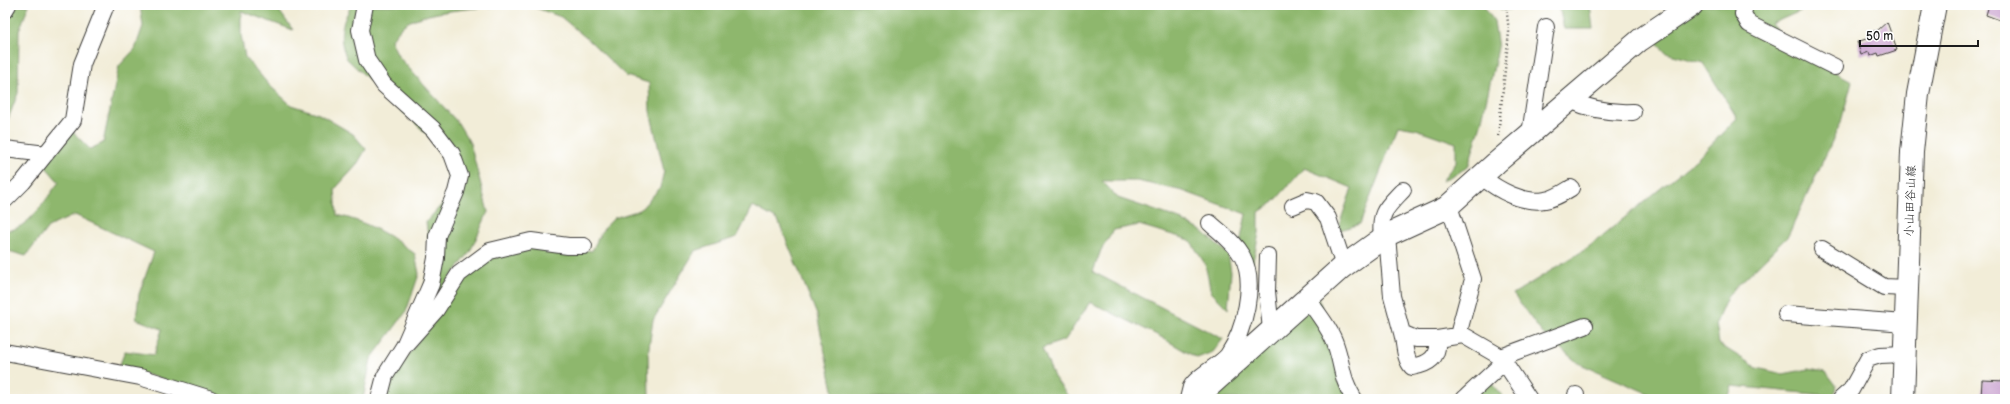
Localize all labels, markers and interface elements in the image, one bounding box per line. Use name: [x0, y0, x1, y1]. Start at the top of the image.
scale bar: [1860, 22, 1978, 48]
text: 50 m: [1866, 29, 1893, 44]
street label: 小山田谷山線: [1902, 165, 1919, 237]

